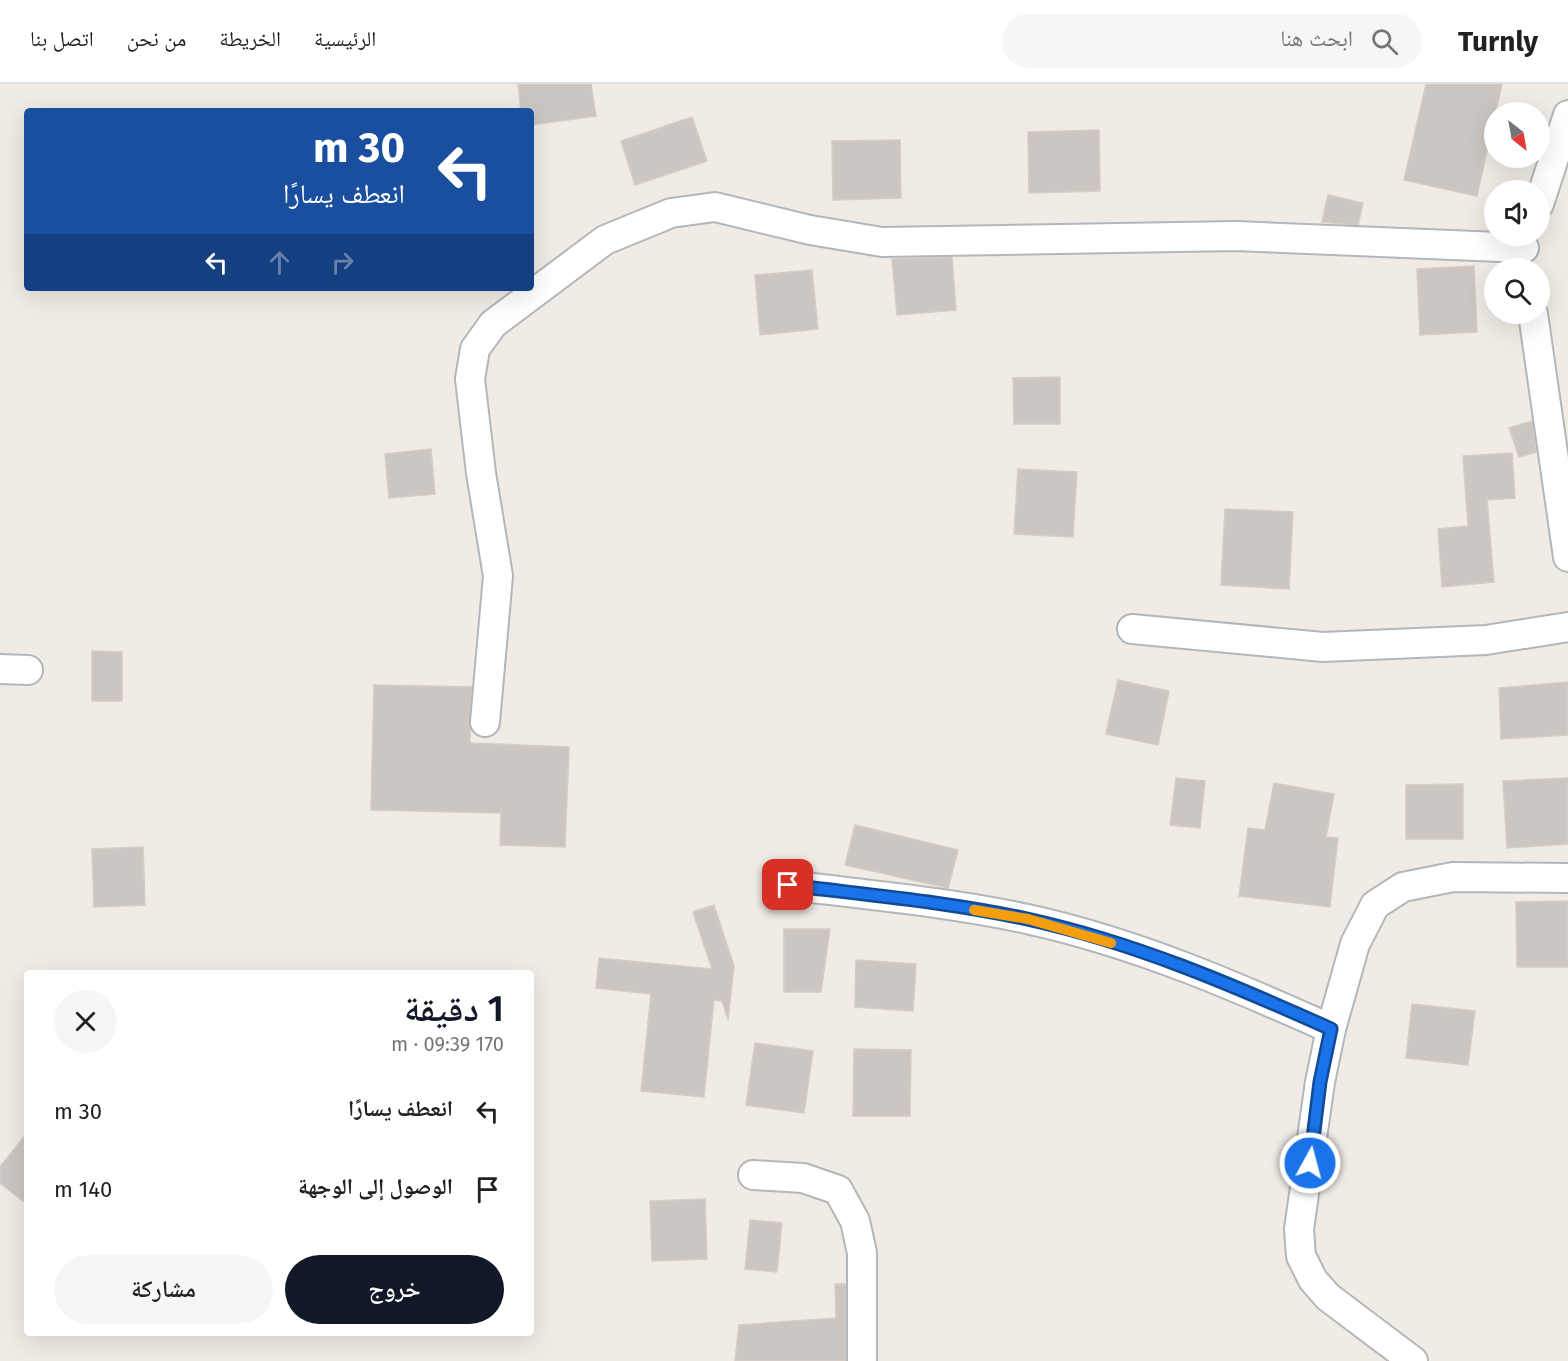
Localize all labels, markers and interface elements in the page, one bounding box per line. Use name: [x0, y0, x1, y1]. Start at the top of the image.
search box: [1002, 14, 1422, 68]
text: ابحث هنا: [1280, 25, 1353, 52]
icon: search: [1368, 25, 1401, 58]
text: Turnly: [1458, 25, 1538, 58]
text: اتصل بنا: [30, 26, 94, 52]
text: من نحن: [127, 26, 186, 52]
text: الخريطة: [219, 26, 281, 52]
text: الرئيسية: [314, 26, 376, 52]
north arrow: [1484, 102, 1550, 168]
map controls: [1484, 102, 1550, 324]
text: 30 m: [313, 123, 405, 173]
icon: left: [426, 132, 504, 210]
text: انعطف يسارًا: [283, 178, 405, 210]
button: sound: [1484, 180, 1550, 246]
icon: left: [200, 246, 233, 279]
icon: ahead: [263, 246, 296, 279]
icon: right: [326, 246, 359, 279]
button: search: [1484, 258, 1550, 324]
pin: [762, 859, 813, 910]
icon: arrive: [771, 868, 804, 901]
text: 1 دقيقة: [404, 987, 504, 1031]
button: close: [54, 990, 117, 1053]
text: 170 m · 09:39: [391, 1032, 504, 1056]
text: انعطف يسارًا: [348, 1095, 453, 1122]
icon: left: [471, 1095, 504, 1128]
text: 30 m: [54, 1098, 102, 1125]
position arrow: [1278, 1131, 1342, 1195]
text: الوصول إلى الوجهة: [298, 1173, 453, 1200]
icon: arrive: [471, 1173, 504, 1206]
text: 140 m: [54, 1176, 112, 1203]
button: مشاركة: [54, 1255, 273, 1324]
button: خروج: [285, 1255, 504, 1324]

